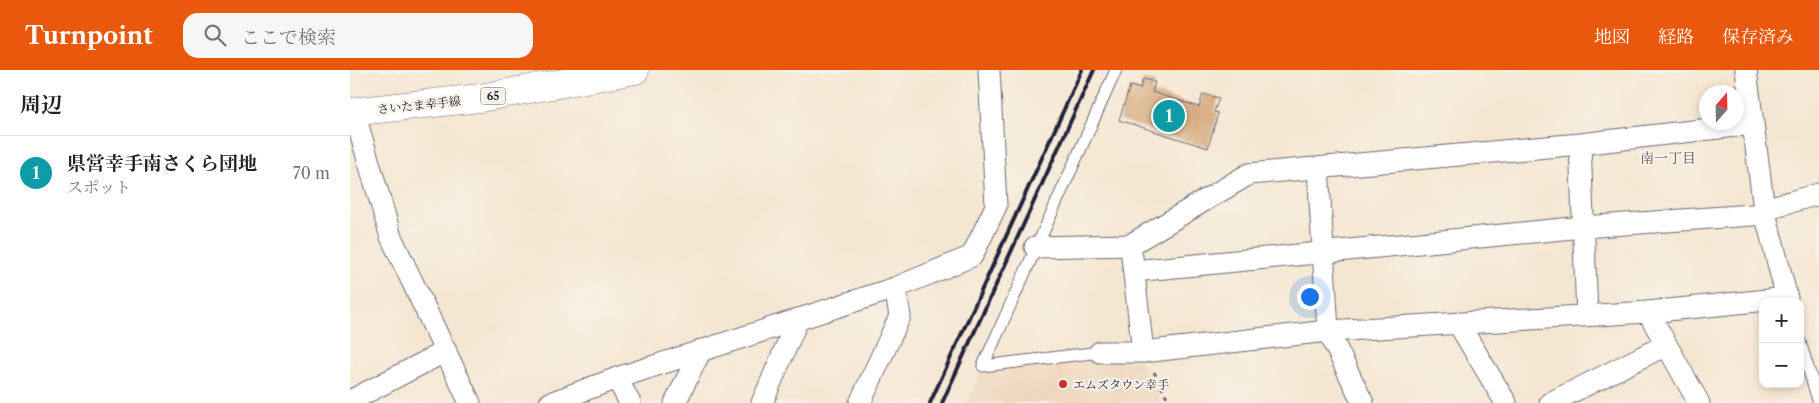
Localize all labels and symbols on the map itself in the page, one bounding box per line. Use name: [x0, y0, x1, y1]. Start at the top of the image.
north arrow: [1699, 85, 1744, 130]
road number: 65: [480, 88, 506, 104]
street label: さいたま幸手線: [376, 93, 462, 117]
pin: 1: [1153, 97, 1185, 135]
district label: 南一丁目: [1640, 149, 1696, 167]
your location: [1297, 284, 1323, 310]
place label: エムズタウン幸手: [1073, 377, 1169, 392]
marker: エムズタウン幸手: [1057, 378, 1069, 390]

